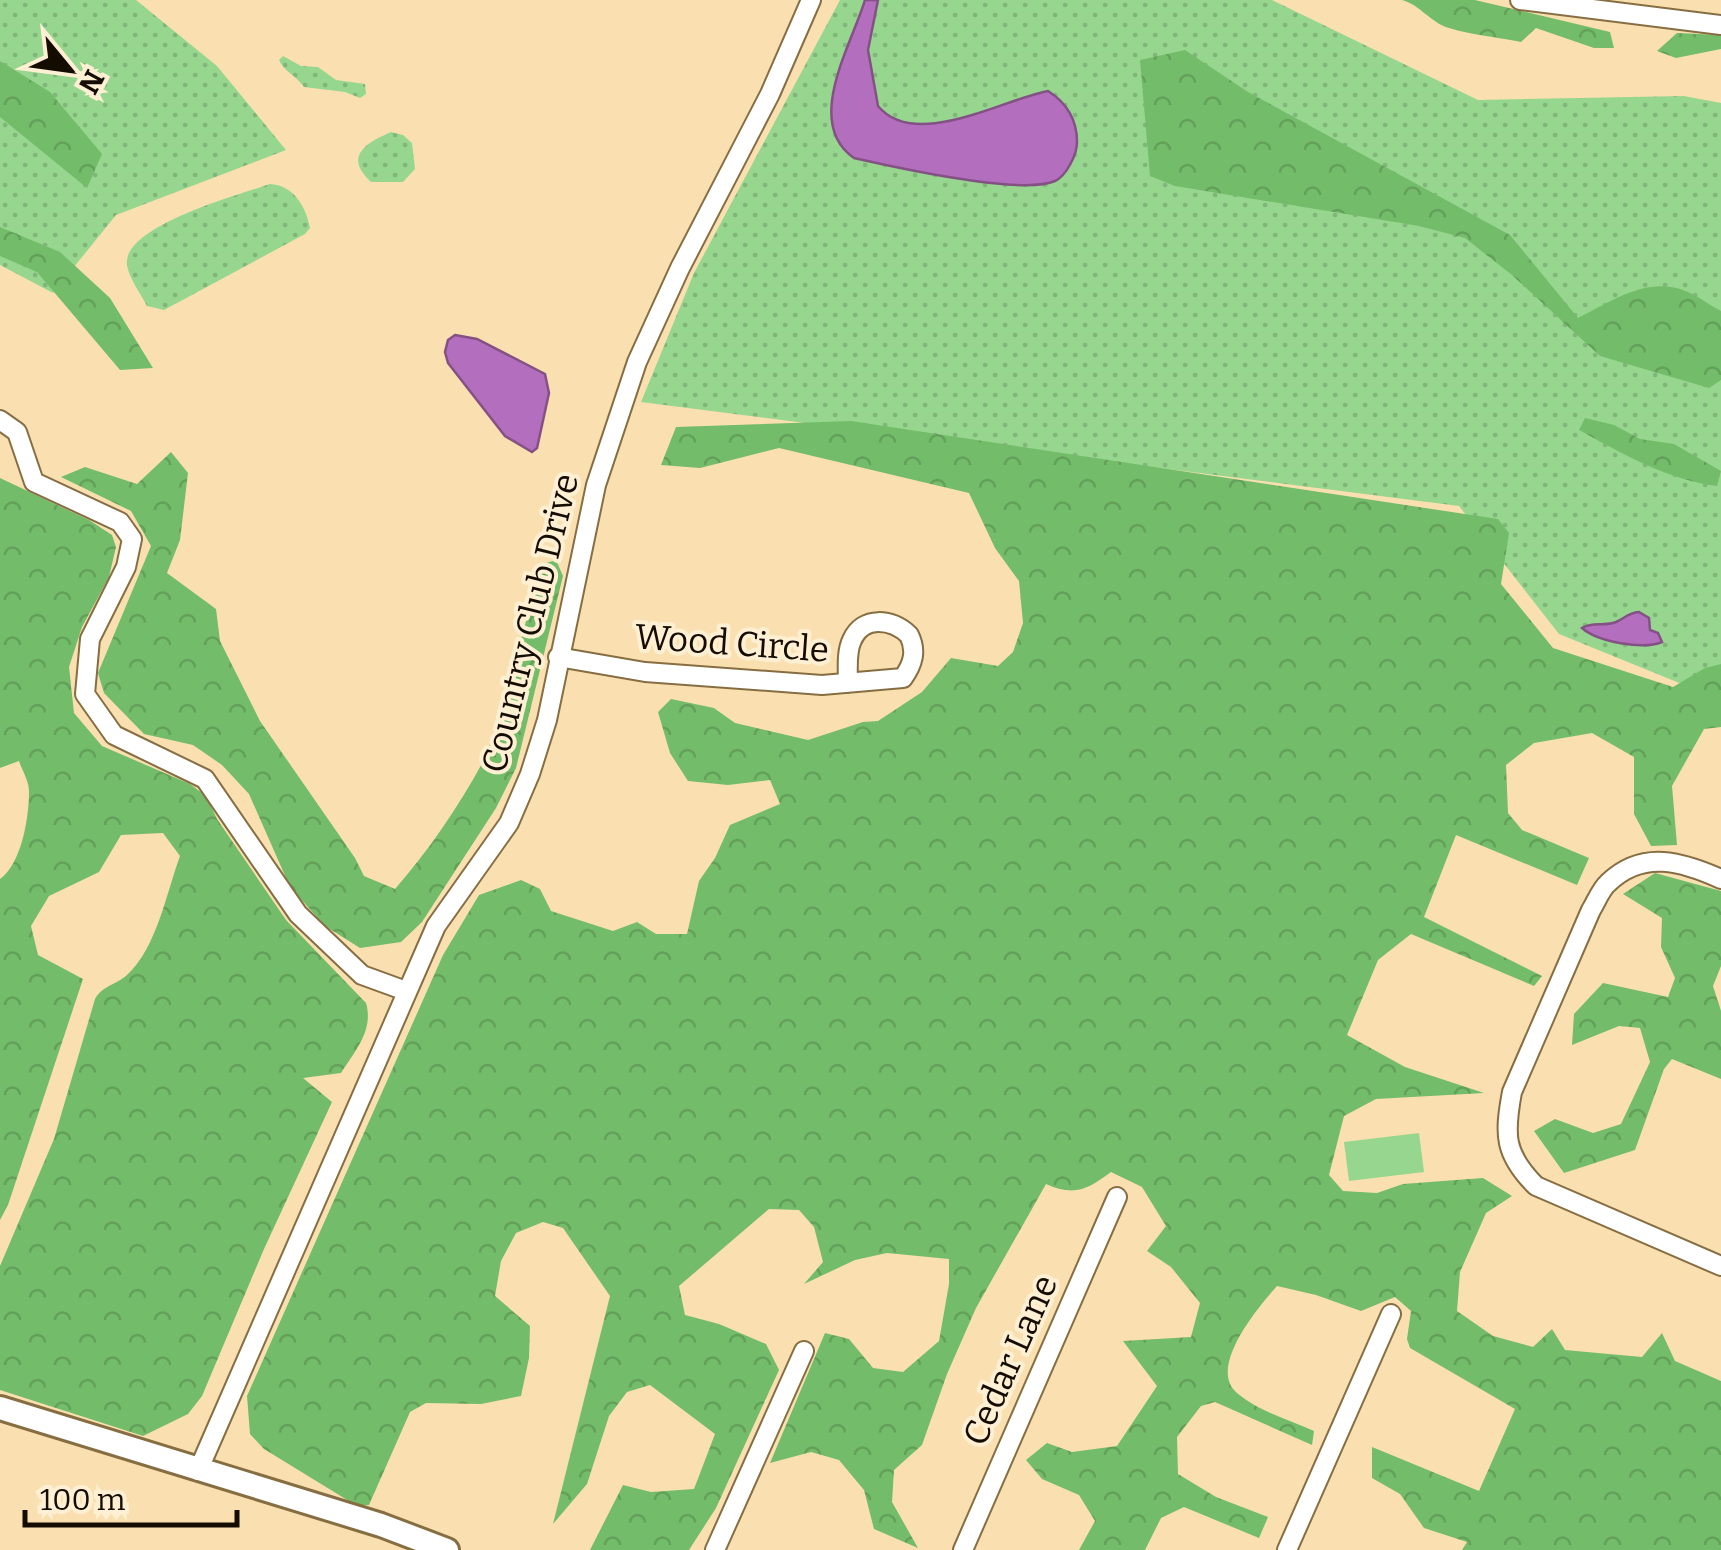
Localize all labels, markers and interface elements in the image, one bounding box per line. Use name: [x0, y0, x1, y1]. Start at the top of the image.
north arrow: [20, 20, 120, 120]
text: N: [72, 64, 111, 99]
street label: Country Club Drive: [473, 469, 587, 777]
street label: Wood Circle: [634, 615, 830, 671]
street label: Cedar Lane: [954, 1268, 1066, 1452]
scale bar: [25, 1465, 238, 1527]
text: 100 m: [40, 1482, 126, 1518]

